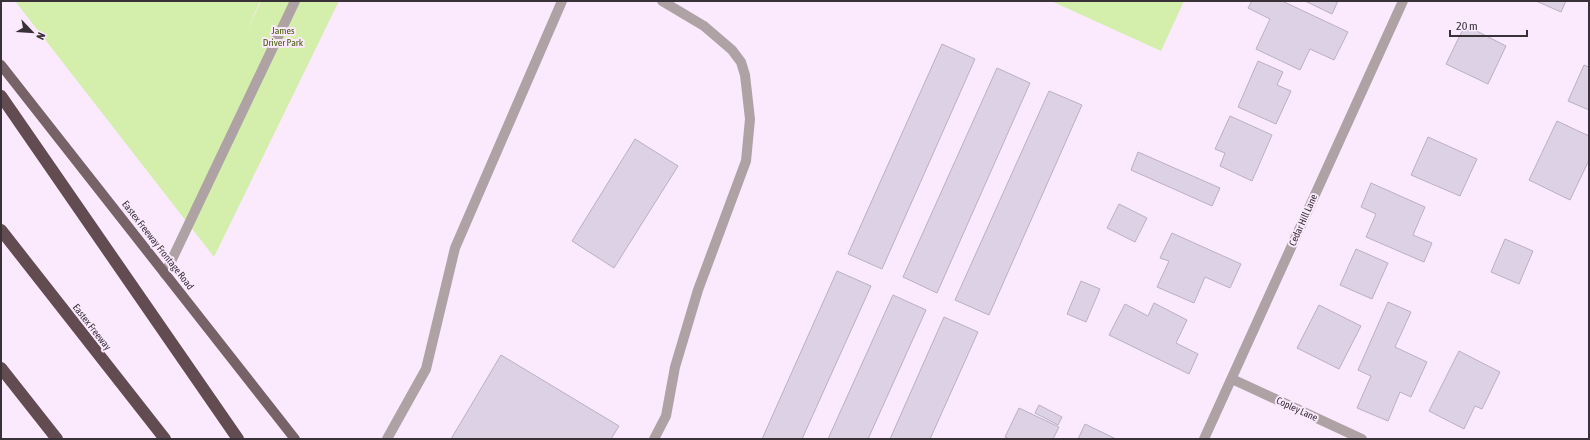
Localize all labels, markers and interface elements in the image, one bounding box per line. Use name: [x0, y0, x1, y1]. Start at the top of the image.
north arrow: [12, 12, 52, 52]
scale bar: [1450, 12, 1527, 38]
text: 20 m: [1456, 19, 1478, 33]
park label: James Driver Park: [263, 25, 304, 48]
text: N: [34, 31, 48, 42]
street label: Cedar Hill Lane: [1287, 192, 1319, 248]
street label: Eastex Freeway Frontage Road: [120, 198, 196, 292]
street label: Eastex Freeway: [71, 302, 113, 352]
street label: Copley Lane: [1275, 395, 1320, 424]

